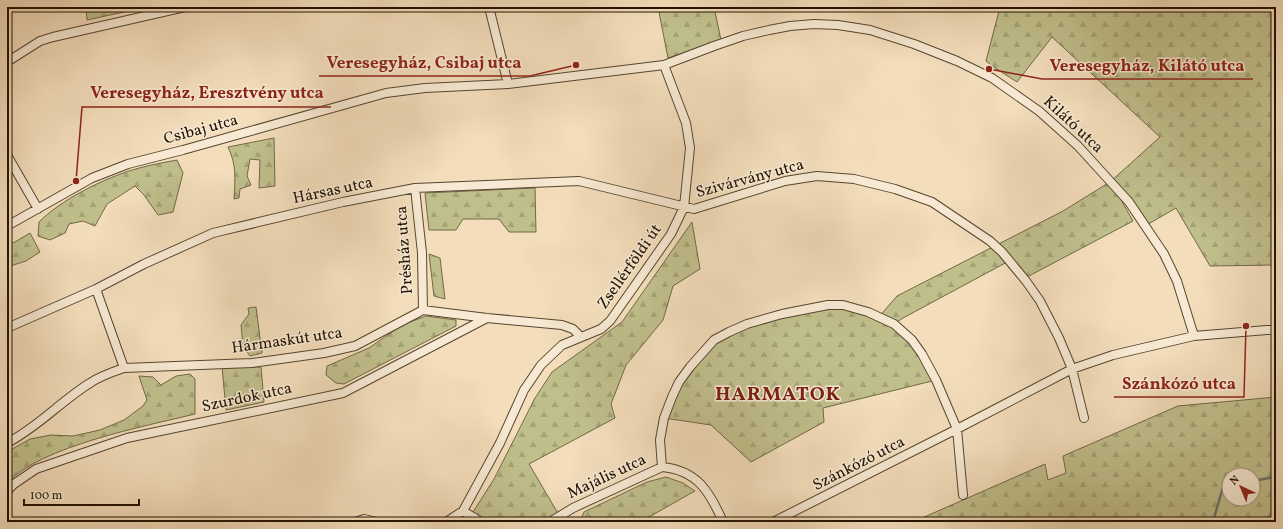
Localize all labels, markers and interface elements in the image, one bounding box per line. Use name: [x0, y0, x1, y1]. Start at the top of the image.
callout: Veresegyház, Csibaj utca: [319, 47, 530, 76]
callout: Veresegyház, Kilátó utca: [1042, 50, 1253, 79]
text: Veresegyház, Csibaj utca: [327, 52, 522, 75]
text: Veresegyház, Kilátó utca: [1050, 55, 1244, 78]
callout: Veresegyház, Eresztvény utca: [82, 78, 331, 107]
text: Veresegyház, Eresztvény utca: [90, 82, 324, 105]
street label: Kilátó utca: [1038, 91, 1108, 159]
street label: Csibaj utca: [161, 110, 241, 150]
street label: Szivárvány utca: [693, 154, 807, 204]
street label: Hársas utca: [291, 172, 375, 210]
street label: Présház utca: [391, 205, 419, 295]
street label: Zsellérföldi út: [593, 220, 668, 314]
street label: Hármaskút utca: [230, 322, 344, 360]
callout: Szánkózó utca: [1114, 368, 1244, 397]
text: Szánkózó utca: [1122, 373, 1236, 396]
street label: Szurdok utca: [200, 378, 294, 418]
district label: HARMATOK: [715, 381, 841, 409]
street label: Szánkózó utca: [809, 431, 909, 497]
street label: Majális utca: [564, 449, 650, 505]
north arrow: [1221, 467, 1261, 507]
text: N: [1227, 473, 1243, 489]
scale bar: [24, 481, 139, 507]
text: 100 m: [30, 488, 63, 504]

